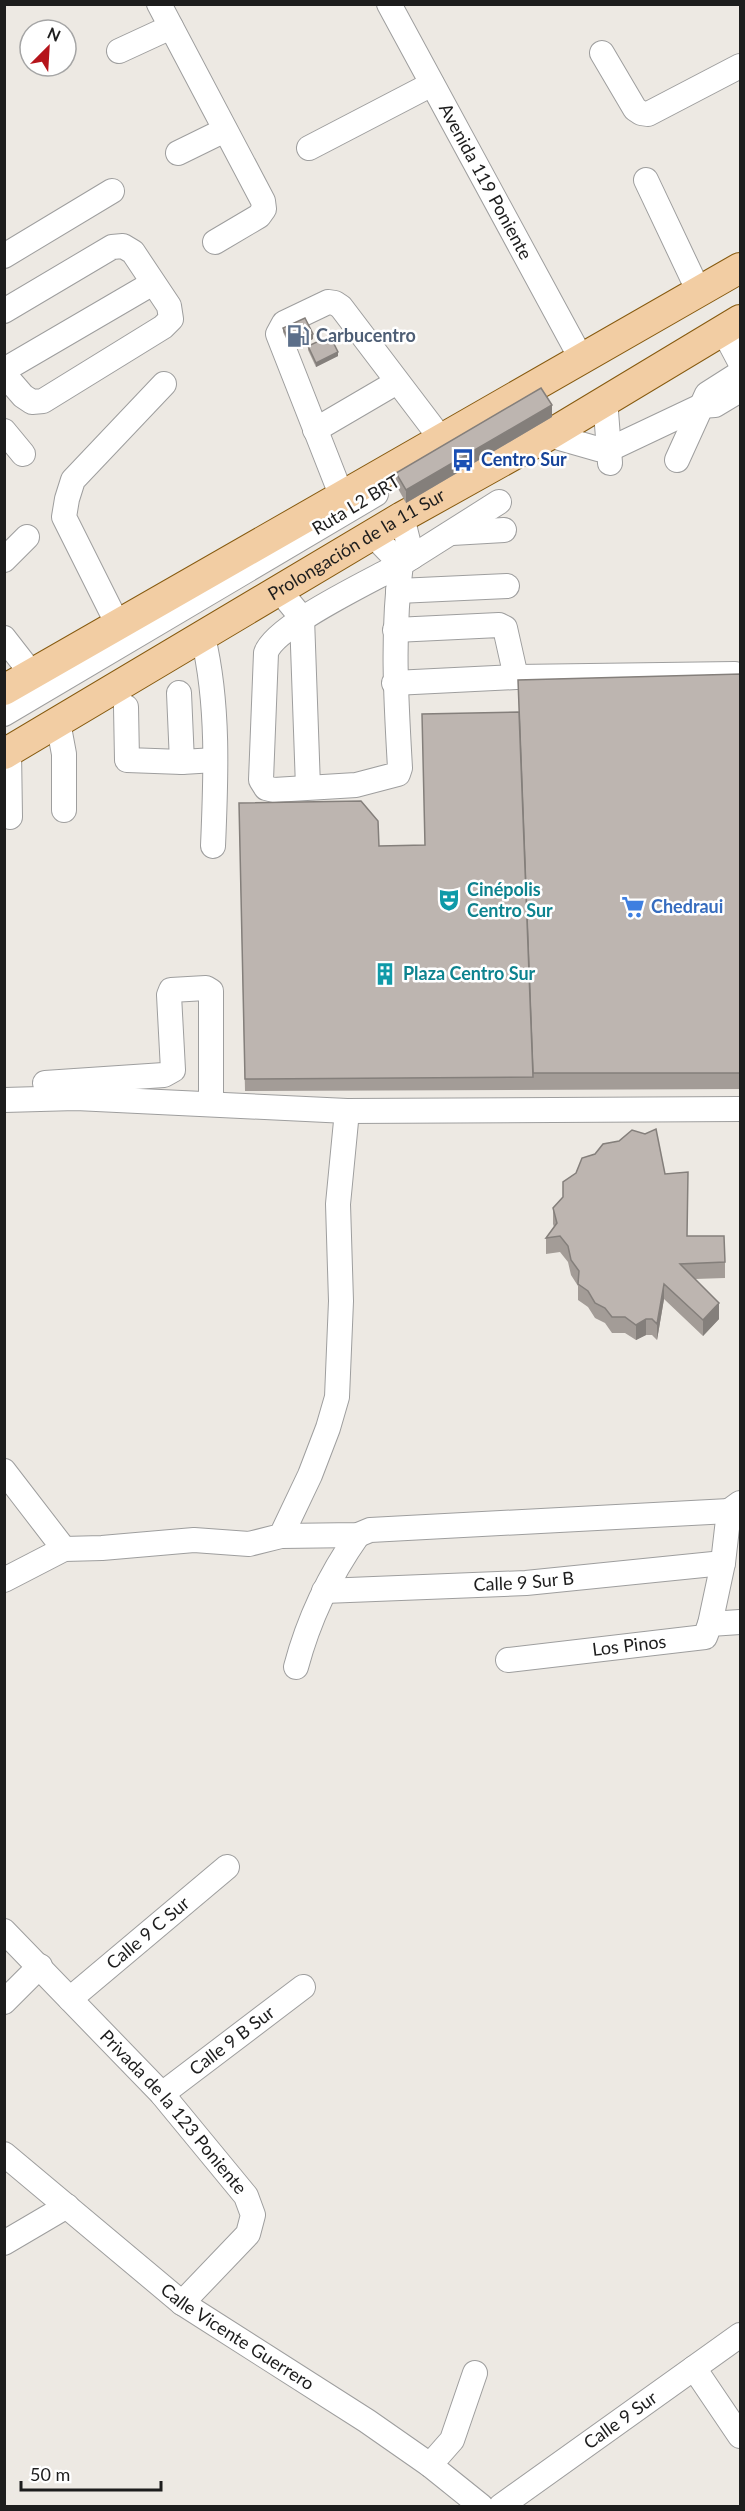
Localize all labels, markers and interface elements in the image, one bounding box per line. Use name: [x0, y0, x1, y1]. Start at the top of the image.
north arrow: [18, 18, 78, 78]
text: N: [45, 23, 64, 45]
street label: Avenida 119 Poniente: [435, 99, 537, 263]
fuel station icon: Carbucentro: [285, 323, 311, 349]
place label: Carbucentro: [316, 324, 416, 346]
bus stop icon: Centro Sur: [450, 447, 476, 473]
place label: Centro Sur: [481, 448, 567, 470]
street label: Ruta L2 BRT: [308, 469, 404, 539]
street label: Prolongación de la 11 Sur: [264, 483, 449, 604]
place label: Cinépolis Centro Sur: [467, 878, 553, 921]
theatre icon: Cinépolis Centro Sur: [436, 887, 462, 913]
supermarket icon: Chedraui: [620, 894, 646, 920]
place label: Chedraui: [651, 895, 723, 917]
building icon: Plaza Centro Sur: [372, 961, 398, 987]
place label: Plaza Centro Sur: [403, 962, 536, 984]
street label: Calle 9 Sur B: [473, 1566, 575, 1595]
street label: Los Pinos: [591, 1630, 667, 1660]
street label: Calle 9 C Sur: [101, 1891, 194, 1974]
street label: Calle 9 B Sur: [185, 2000, 279, 2079]
street label: Privada de la 123 Poniente: [96, 2025, 252, 2198]
street label: Calle Vicente Guerrero: [157, 2278, 319, 2394]
street label: Calle 9 Sur: [579, 2386, 661, 2453]
scale bar: [21, 2454, 160, 2492]
text: 50 m: [30, 2463, 70, 2485]

